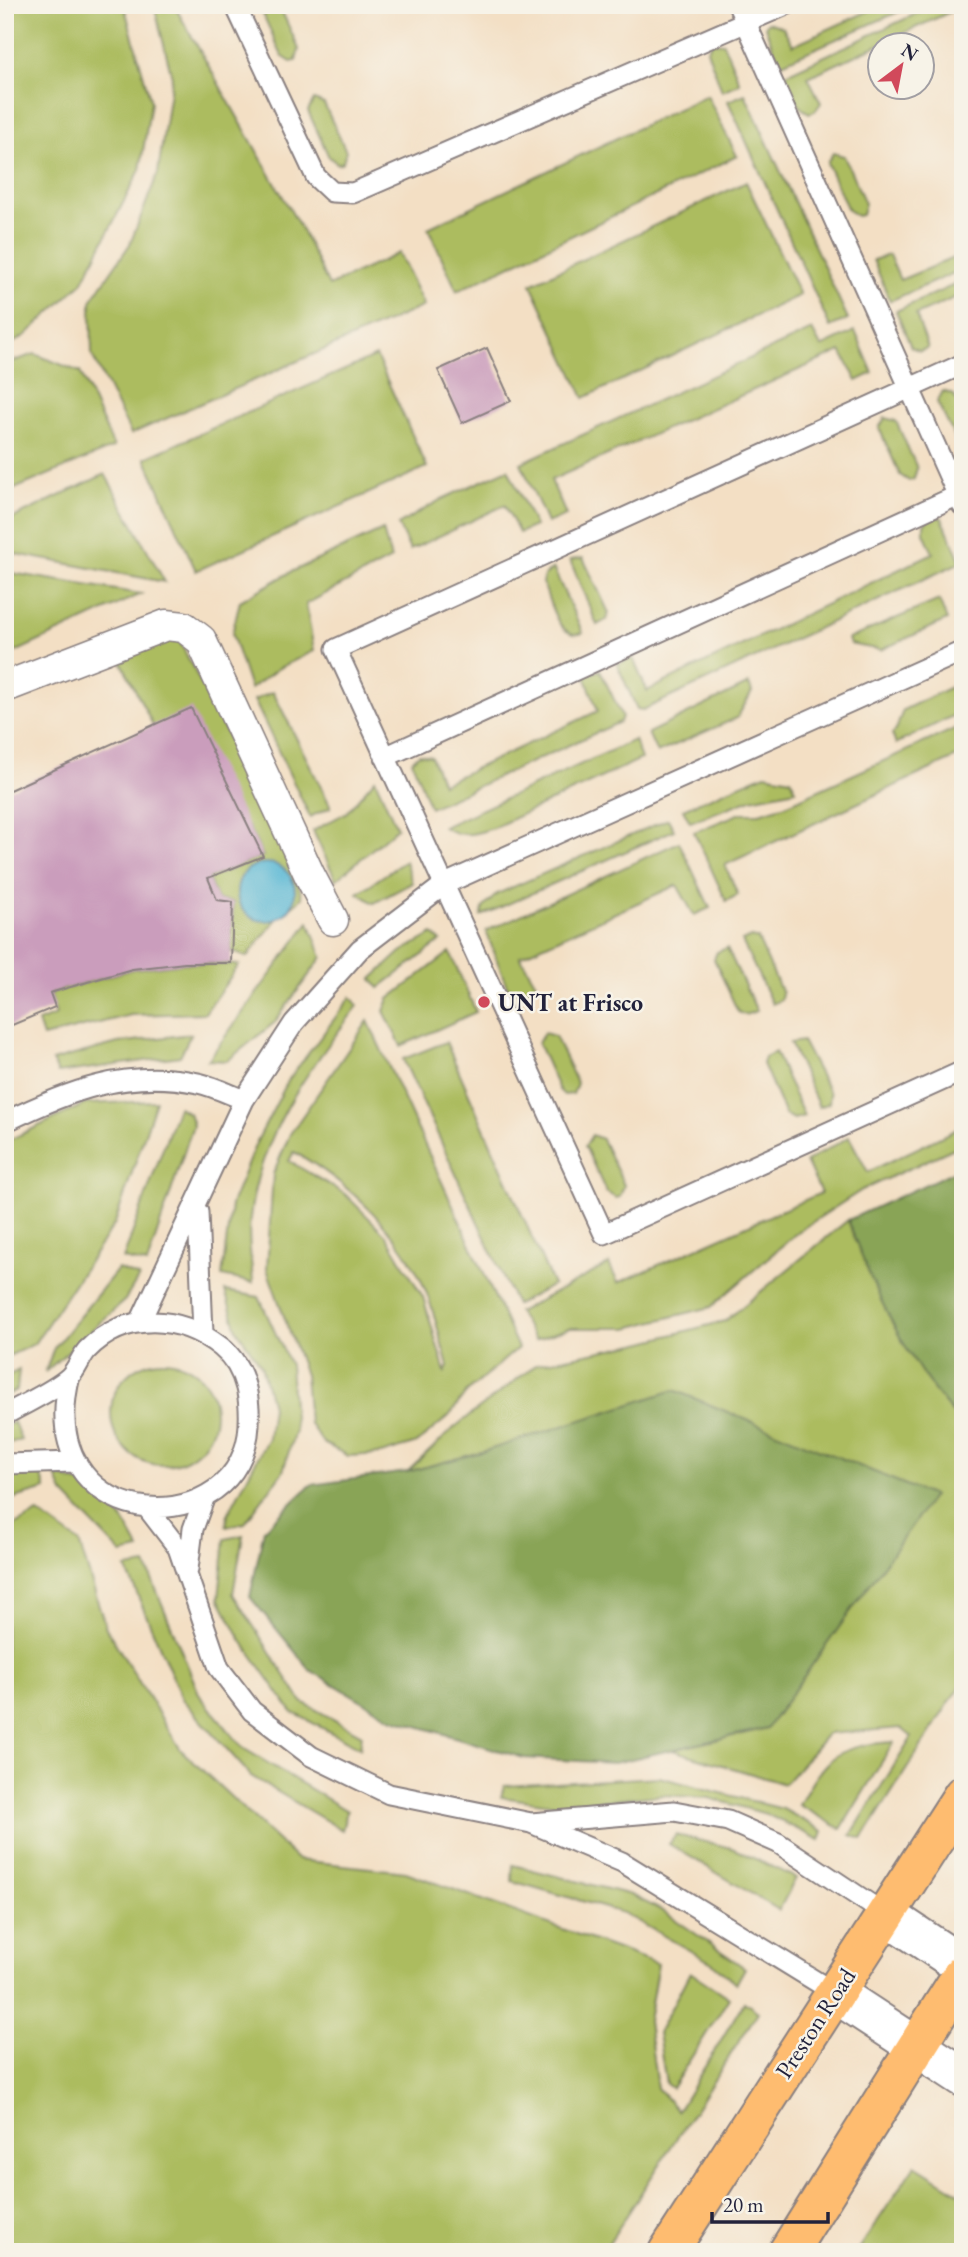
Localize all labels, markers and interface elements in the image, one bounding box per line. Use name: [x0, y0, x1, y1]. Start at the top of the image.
north arrow: [866, 32, 936, 102]
text: N: [897, 37, 923, 67]
place label: UNT at Frisco: [498, 987, 643, 1018]
marker: UNT at Frisco: [476, 994, 492, 1010]
street label: Preston Road: [768, 1961, 863, 2084]
scale bar: [712, 2180, 828, 2224]
text: 20 m: [723, 2191, 764, 2218]

